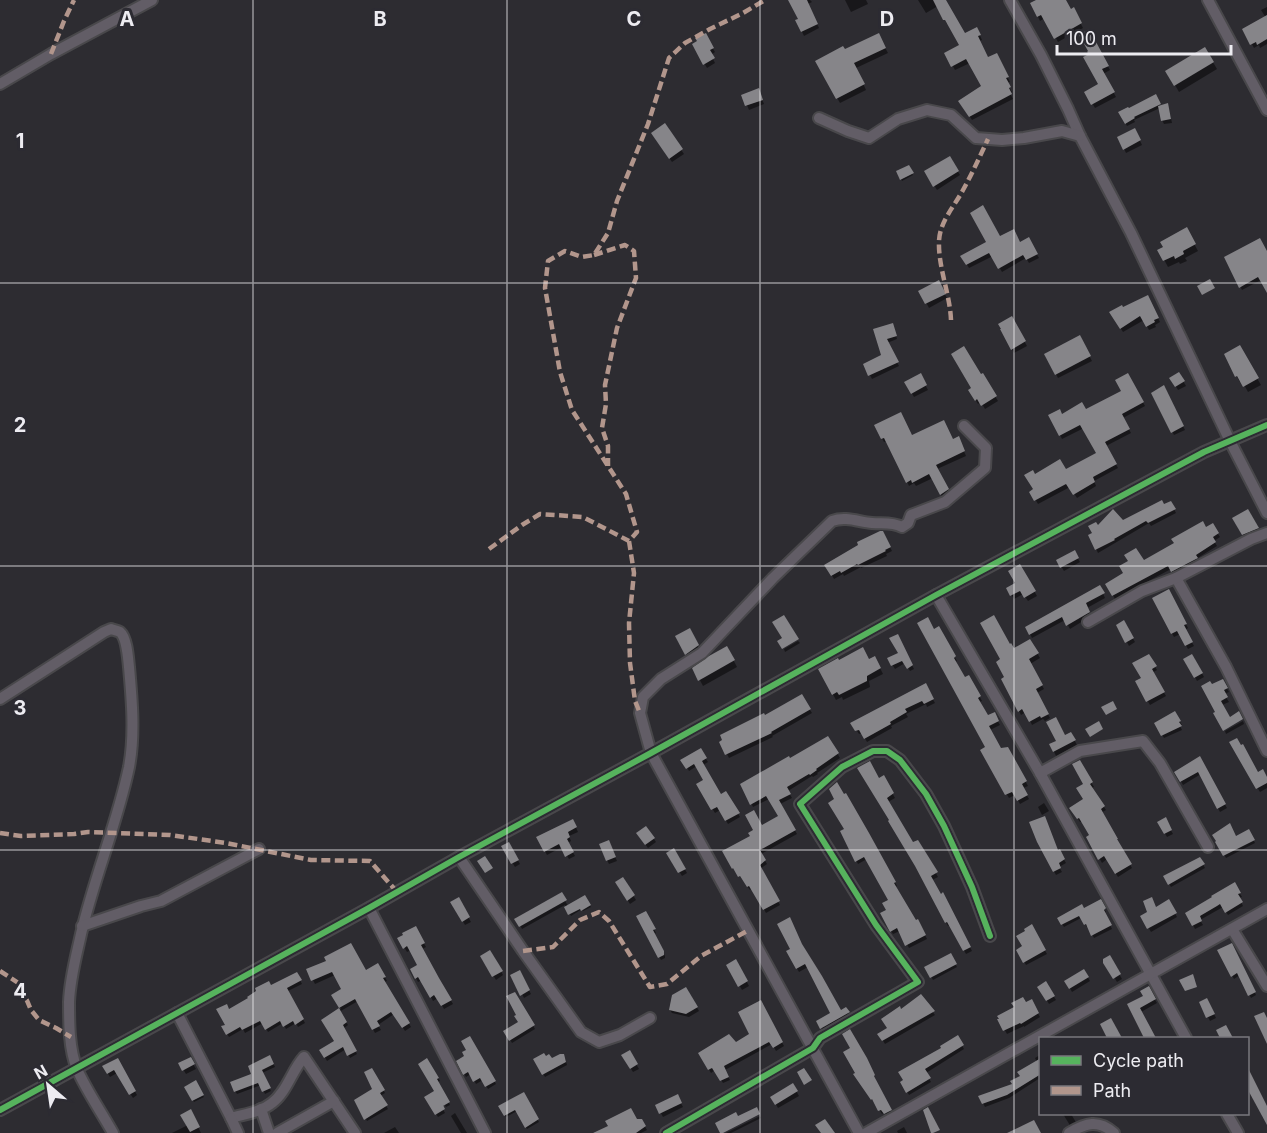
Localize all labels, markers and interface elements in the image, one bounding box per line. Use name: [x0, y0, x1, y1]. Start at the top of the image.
text: A: [120, 7, 135, 31]
text: B: [373, 7, 387, 31]
text: C: [627, 7, 641, 31]
text: D: [880, 7, 894, 31]
scale bar: [1057, 18, 1231, 56]
text: 100 m: [1066, 28, 1117, 49]
text: 1: [16, 129, 24, 153]
text: 2: [14, 413, 26, 437]
text: 3: [14, 696, 26, 720]
text: 4: [13, 979, 27, 1003]
legend: [1039, 1037, 1249, 1115]
text: Cycle path: [1093, 1050, 1184, 1071]
north arrow: [18, 1055, 78, 1115]
text: N: [31, 1060, 51, 1084]
text: Path: [1093, 1080, 1131, 1101]

